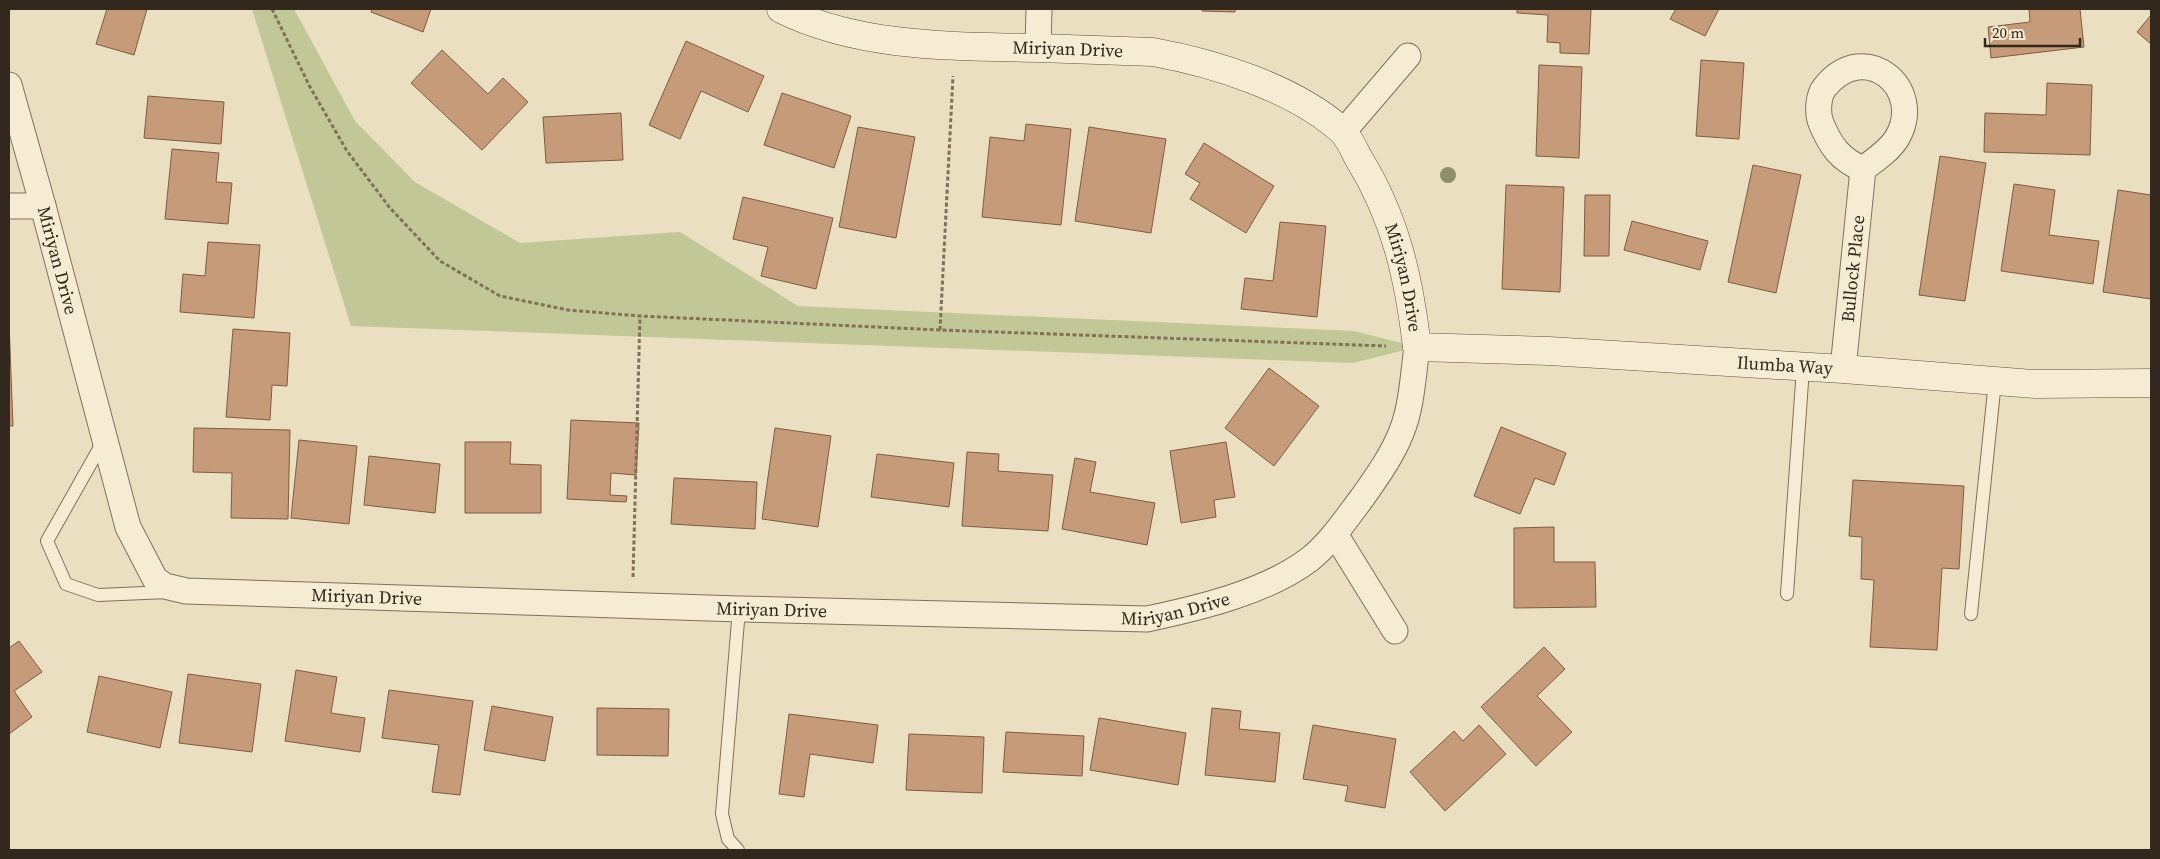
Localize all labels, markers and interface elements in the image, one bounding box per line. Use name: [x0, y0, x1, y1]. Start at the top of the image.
scale bar: [1985, 15, 2080, 47]
text: 20 m: [1992, 22, 2024, 43]
street label: Miriyan Drive: [1012, 34, 1124, 63]
street label: Miriyan Drive: [32, 203, 84, 317]
street label: Bullock Place: [1835, 214, 1870, 323]
street label: Miriyan Drive: [1379, 220, 1428, 333]
street label: Ilumba Way: [1736, 350, 1834, 380]
street label: Miriyan Drive: [311, 582, 423, 611]
street label: Miriyan Drive: [1121, 586, 1233, 631]
street label: Miriyan Drive: [716, 595, 827, 623]

